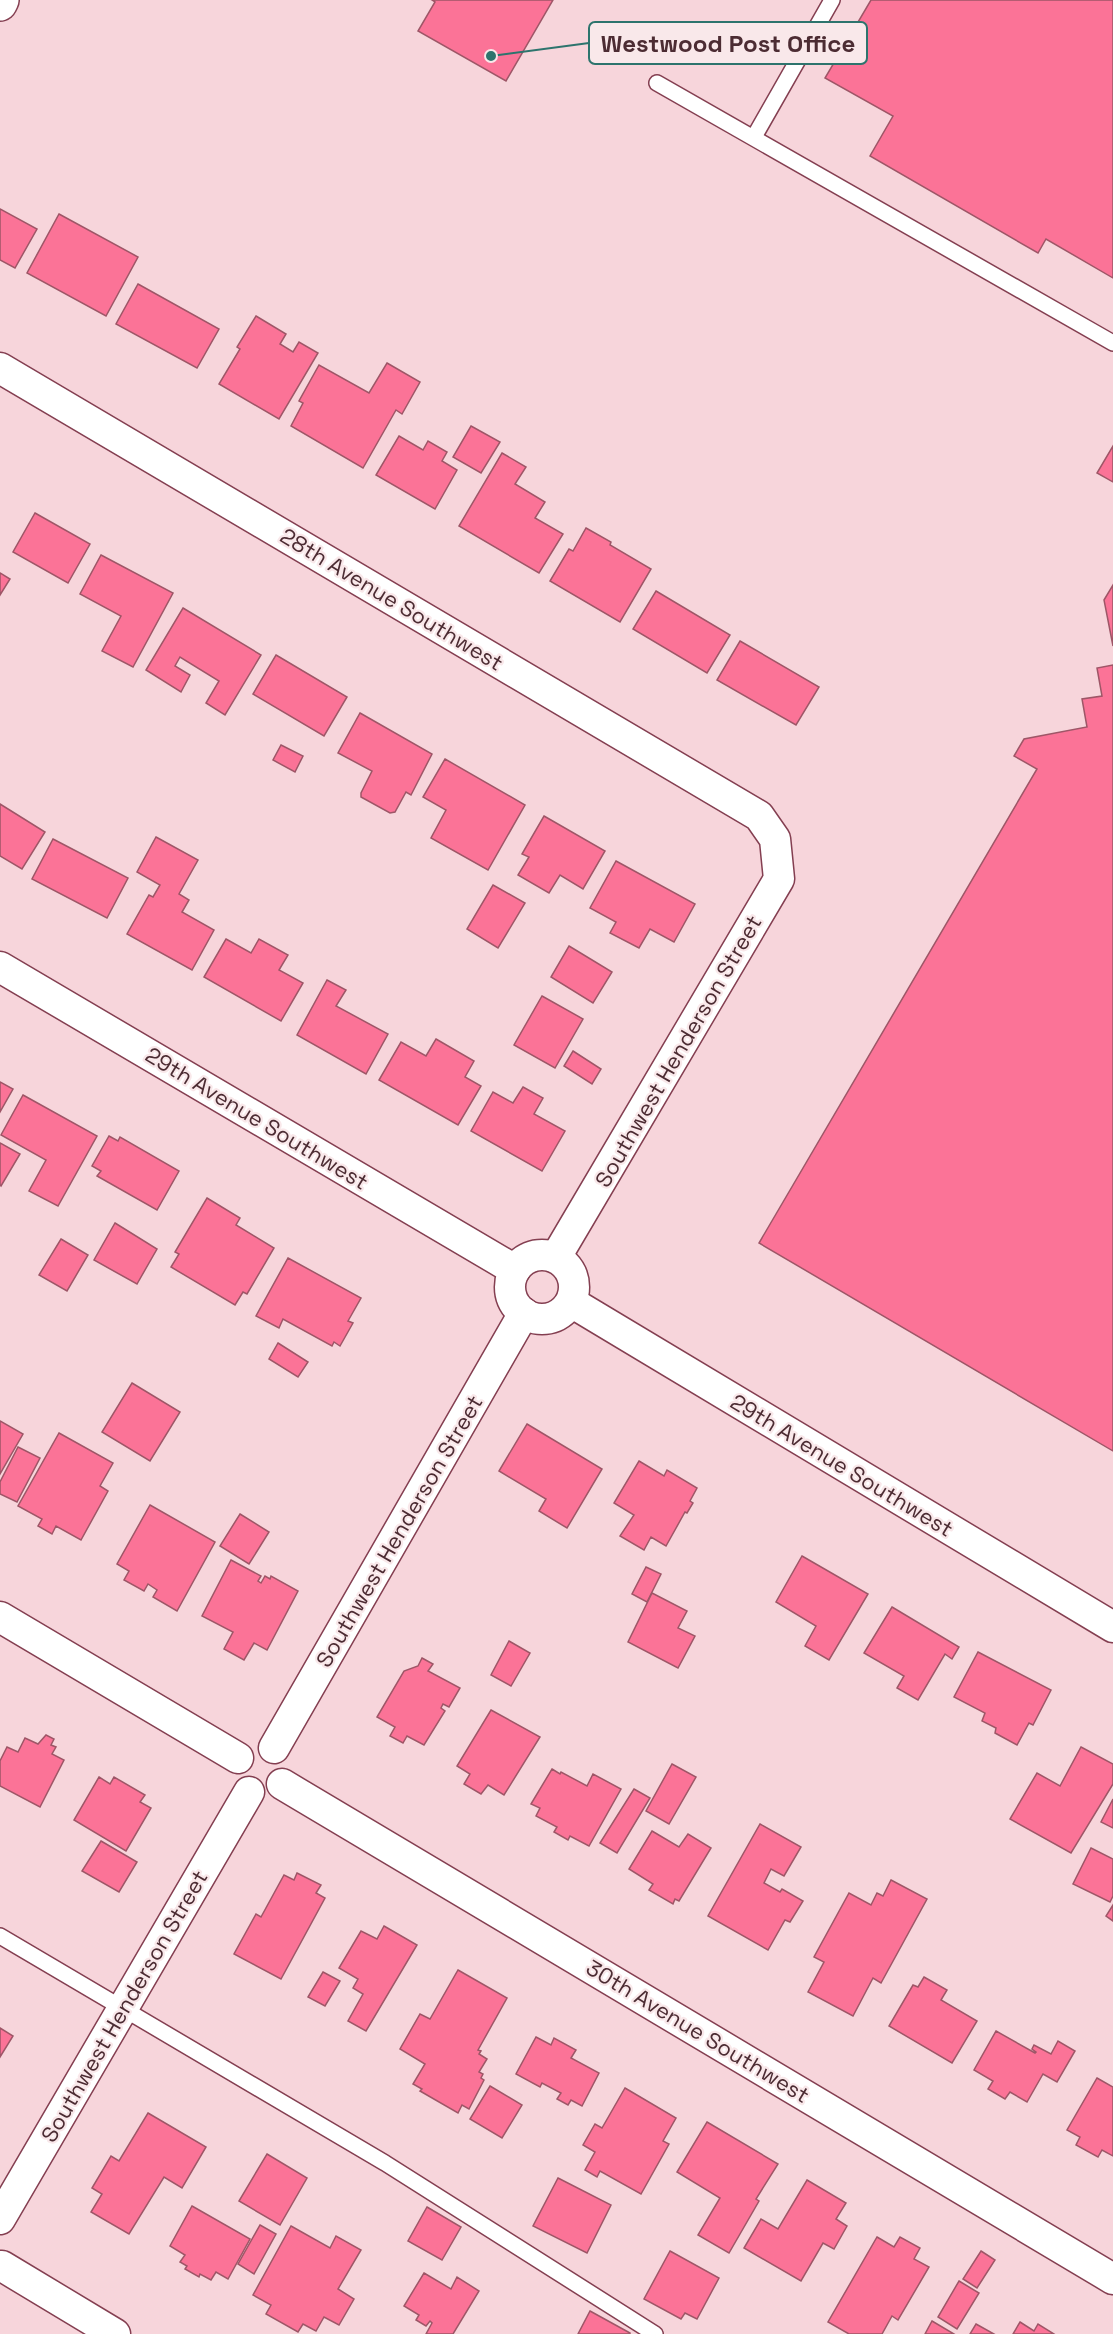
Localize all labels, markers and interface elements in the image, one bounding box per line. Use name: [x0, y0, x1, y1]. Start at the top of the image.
callout: Westwood Post Office: [589, 22, 867, 64]
text: Westwood Post Office: [601, 28, 855, 59]
street label: 28th Avenue Southwest: [275, 521, 509, 677]
street label: Southwest Henderson Street: [589, 910, 767, 1192]
street label: 29th Avenue Southwest: [141, 1040, 373, 1196]
street label: 29th Avenue Southwest: [726, 1387, 958, 1543]
street label: Southwest Henderson Street: [310, 1390, 488, 1672]
street label: Southwest Henderson Street: [35, 1865, 213, 2147]
street label: 30th Avenue Southwest: [581, 1953, 815, 2109]

